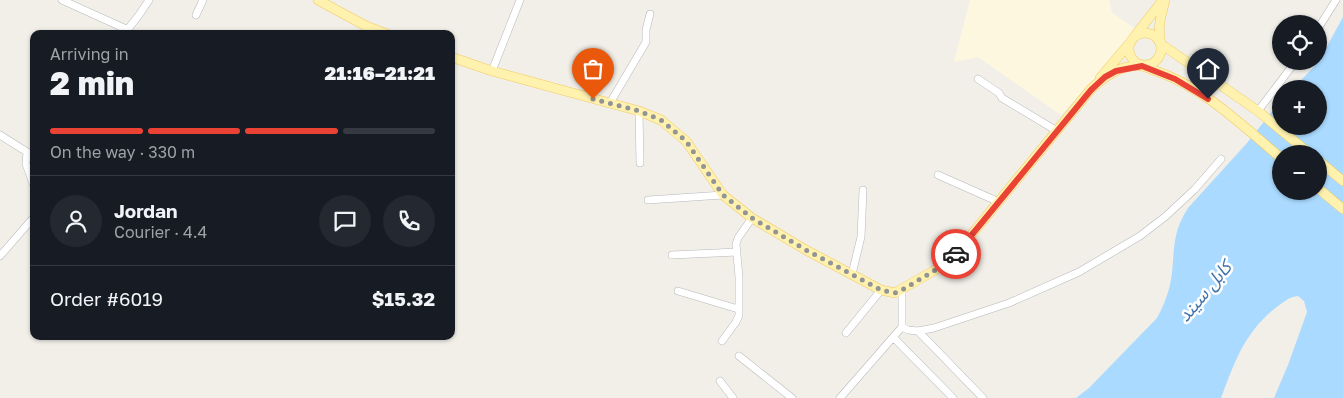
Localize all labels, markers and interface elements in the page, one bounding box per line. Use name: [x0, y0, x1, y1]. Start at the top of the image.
map controls: [1272, 15, 1327, 200]
button: locate: [1272, 15, 1327, 70]
text: Arriving in: [50, 44, 129, 64]
pin: [572, 48, 614, 99]
pin: [1187, 48, 1229, 99]
icon: bag: [579, 55, 607, 83]
icon: home: [1194, 55, 1222, 83]
text: 21:16–21:21: [324, 61, 435, 84]
text: 2 min: [50, 64, 134, 102]
button: +: [1272, 80, 1327, 135]
text: On the way · 330 m: [50, 142, 195, 162]
button: −: [1272, 145, 1327, 200]
button: person: [50, 195, 102, 247]
button: chat: [319, 195, 371, 247]
button: phone: [383, 195, 435, 247]
text: Jordan: [114, 199, 178, 222]
text: Courier · 4.4: [114, 222, 207, 242]
courier: [931, 229, 981, 279]
icon: car: [942, 240, 970, 268]
water label: کابل سيند: [1173, 254, 1239, 326]
text: Order #6019: [50, 287, 163, 310]
text: $15.32: [372, 287, 435, 310]

